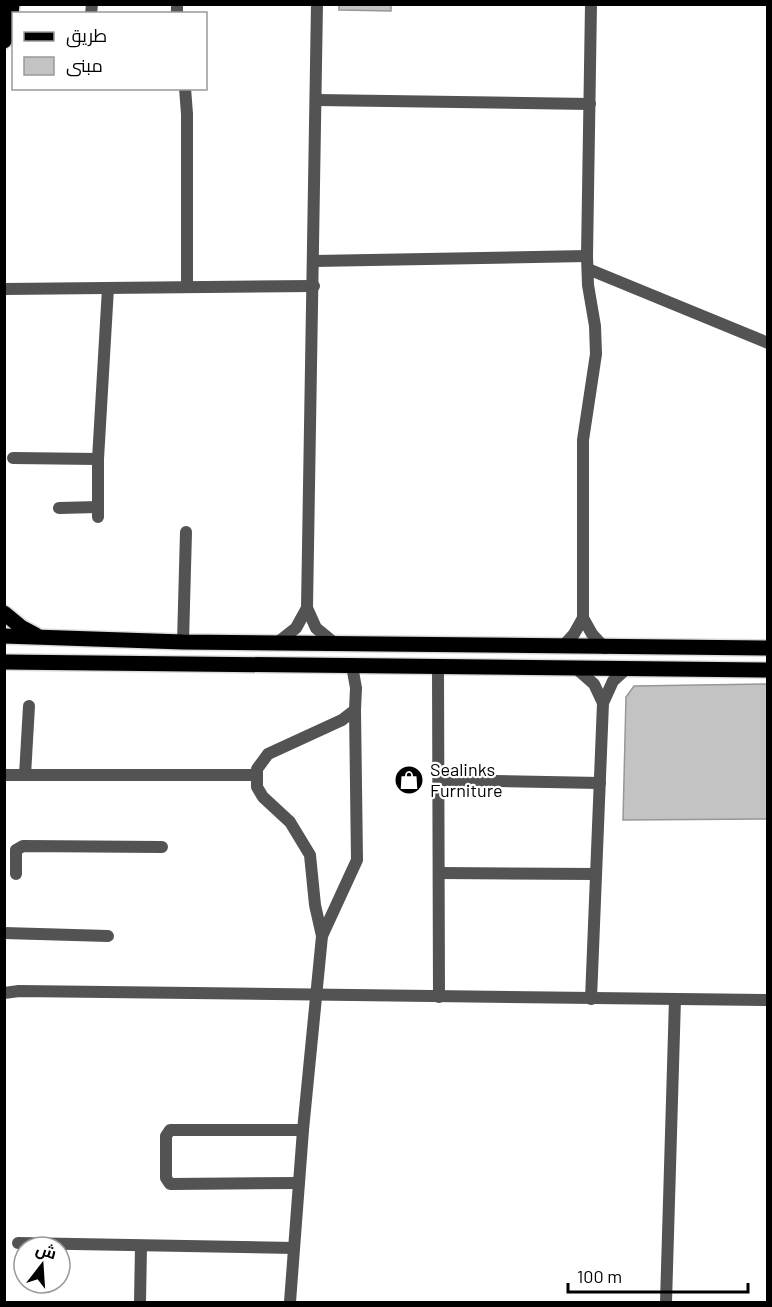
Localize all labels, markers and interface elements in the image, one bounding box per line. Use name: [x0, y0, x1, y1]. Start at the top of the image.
legend: [12, 12, 207, 90]
text: طريق: [66, 24, 107, 48]
text: مبنى: [66, 54, 103, 77]
place label: Sealinks Furniture: [430, 758, 503, 801]
shop icon: Sealinks Furniture: [393, 764, 425, 796]
north arrow: [12, 1235, 72, 1295]
text: ش: [34, 1238, 59, 1263]
scale bar: [568, 1256, 748, 1294]
text: 100 m: [577, 1265, 622, 1287]

